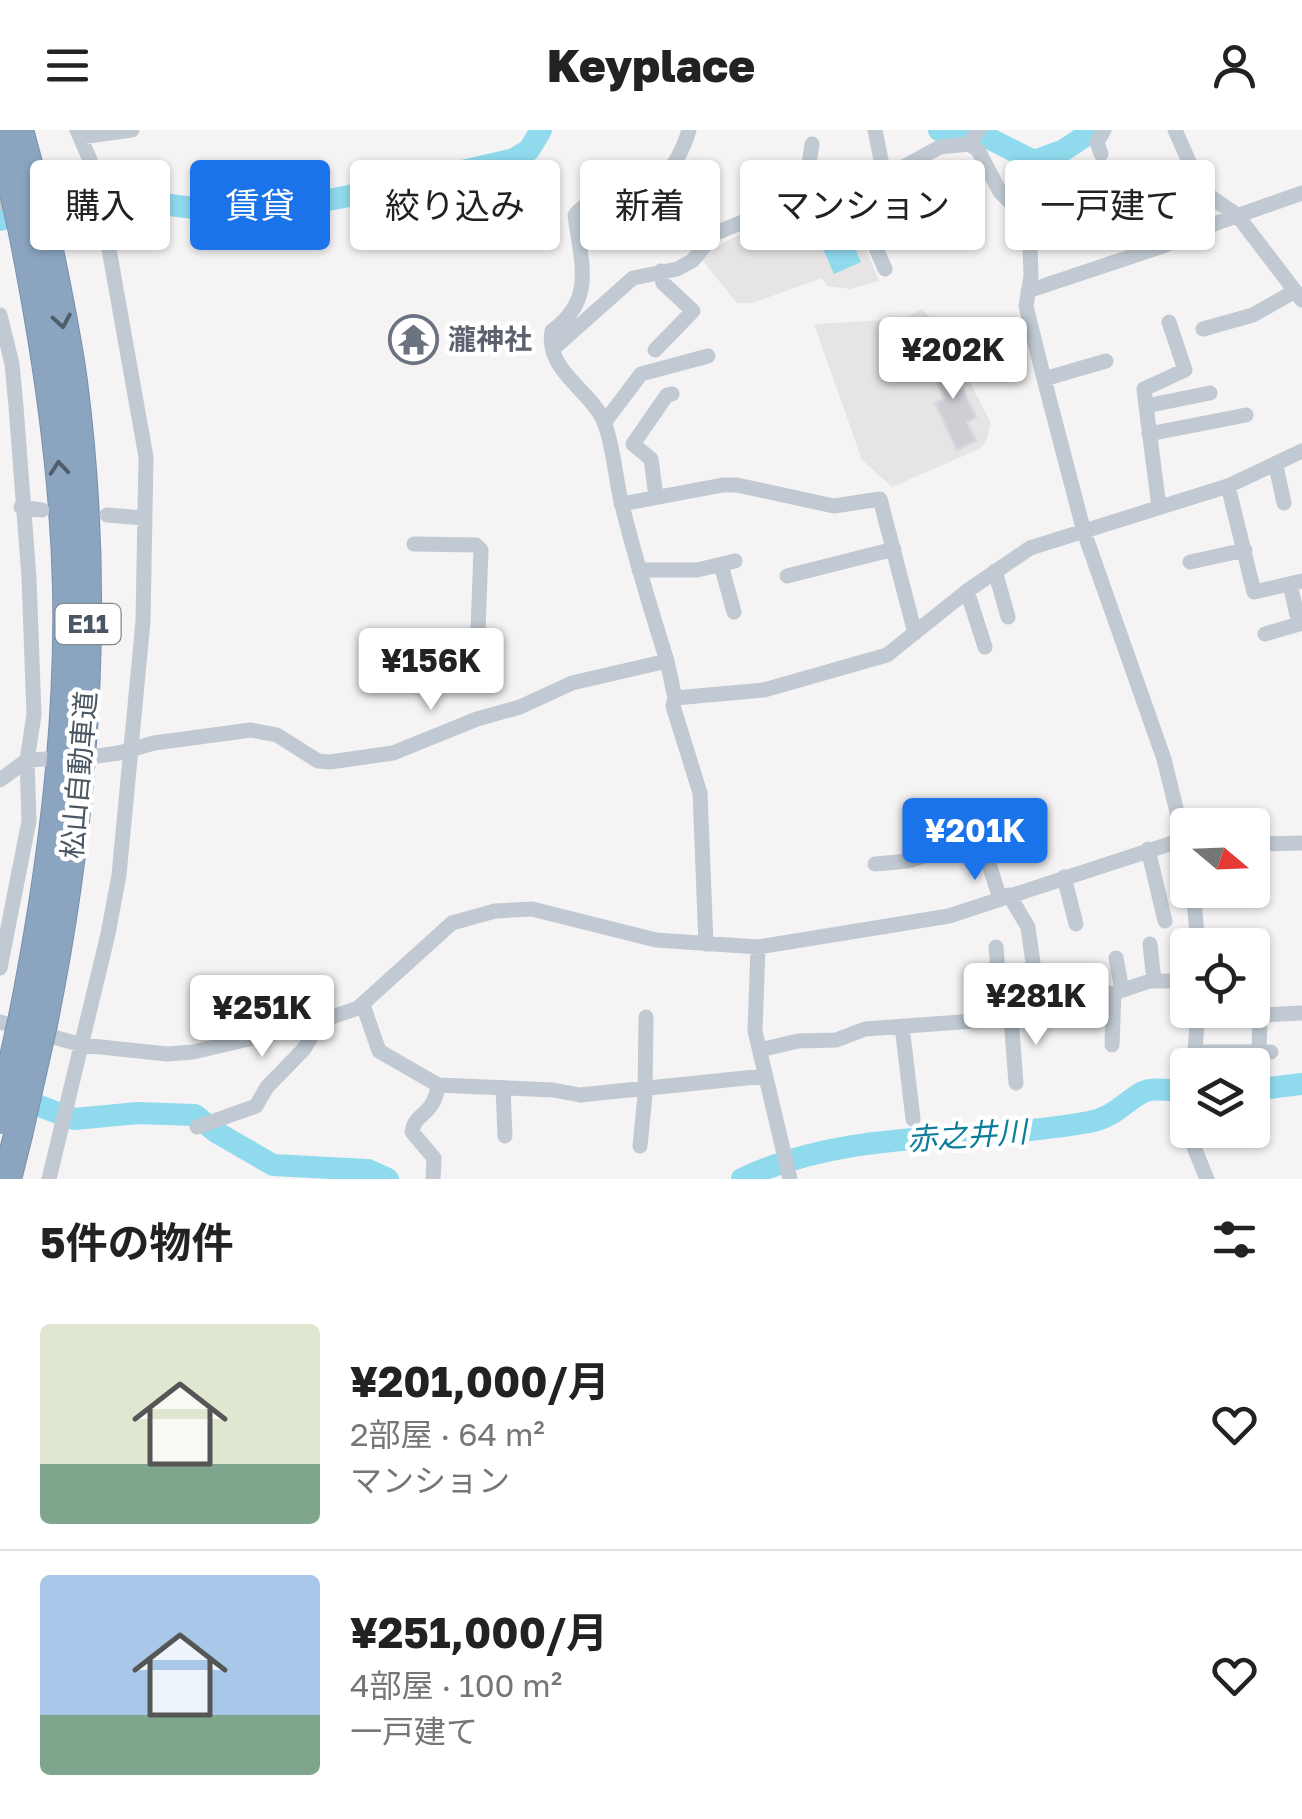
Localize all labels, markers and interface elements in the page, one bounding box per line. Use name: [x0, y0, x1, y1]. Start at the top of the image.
icon: menu: [40, 38, 95, 93]
text: Keyplace: [547, 38, 755, 92]
icon: person: [1207, 38, 1262, 93]
chip: 購入: [30, 160, 170, 250]
chip: 賃貸: [190, 160, 330, 250]
chip: 絞り込み: [350, 160, 560, 250]
chip: 新着: [580, 160, 720, 250]
chip: マンション: [740, 160, 985, 250]
chip: 一戸建て: [1005, 160, 1215, 250]
one-way arrow: [51, 313, 72, 329]
temple icon: 瀧神社: [387, 313, 439, 365]
pin: ¥202K: [883, 317, 1023, 402]
place label: 瀧神社: [448, 322, 532, 355]
text: ¥202K: [901, 330, 1005, 368]
one-way arrow: [49, 459, 70, 475]
road number: E11: [56, 604, 120, 644]
pin: ¥156K: [361, 628, 501, 713]
text: ¥156K: [381, 641, 481, 679]
street label: 松山自動車道: [55, 690, 102, 860]
pin: ¥201K: [905, 798, 1045, 883]
north arrow: [1170, 808, 1270, 908]
map controls: [1170, 808, 1270, 1148]
text: ¥201K: [924, 811, 1026, 849]
button: locate: [1170, 928, 1270, 1028]
pin: ¥281K: [966, 963, 1106, 1048]
pin: ¥251K: [192, 975, 332, 1060]
text: ¥281K: [986, 976, 1086, 1014]
text: ¥251K: [212, 988, 312, 1026]
button: layers: [1170, 1048, 1270, 1148]
water label: 赤之井川: [906, 1113, 1031, 1157]
icon: filters: [1207, 1212, 1262, 1267]
text: 5件の物件: [40, 1217, 234, 1267]
text: ¥201,000/月: [350, 1356, 610, 1406]
icon: home: [120, 1364, 240, 1484]
icon: heart: [1207, 1397, 1262, 1452]
text: 2部屋 · 64 m²: [350, 1415, 545, 1453]
text: マンション: [350, 1461, 510, 1499]
text: ¥251,000/月: [350, 1607, 608, 1657]
icon: home: [120, 1615, 240, 1735]
icon: heart: [1207, 1648, 1262, 1703]
text: 4部屋 · 100 m²: [350, 1666, 562, 1704]
text: 一戸建て: [350, 1712, 478, 1750]

